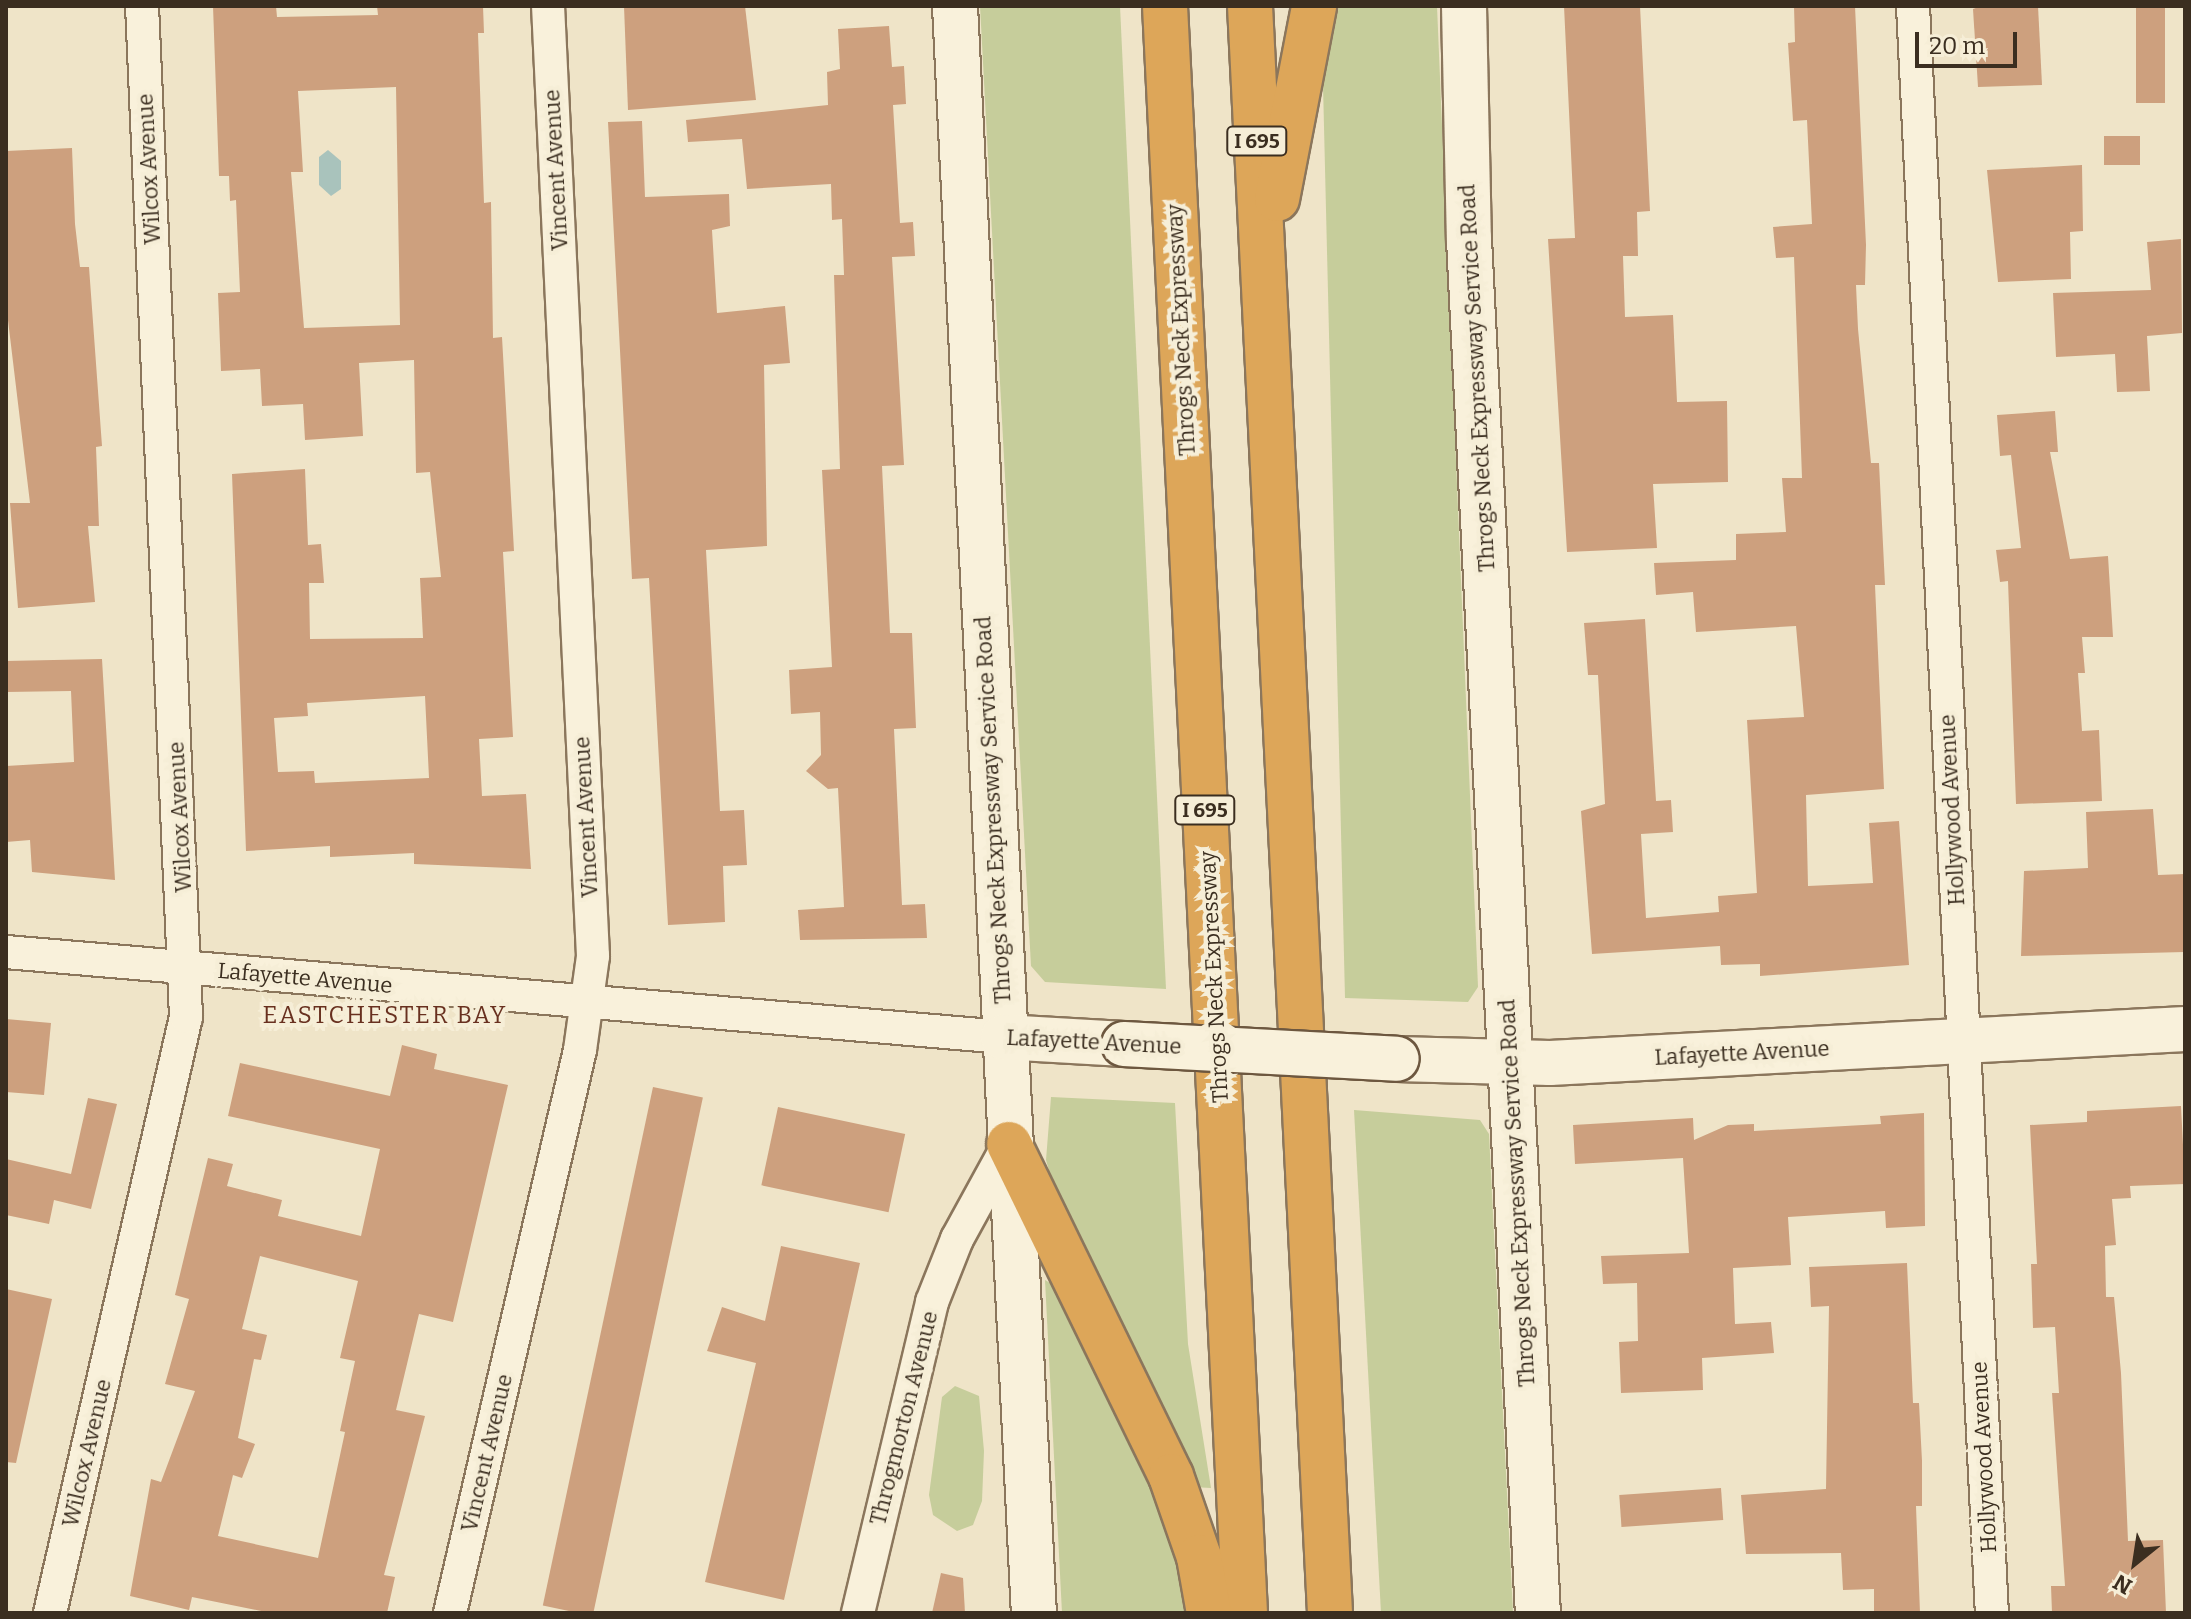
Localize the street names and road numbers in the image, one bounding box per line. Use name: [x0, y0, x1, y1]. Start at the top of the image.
street label: Vincent Avenue: [539, 89, 573, 251]
street label: Wilcox Avenue: [132, 93, 166, 245]
road number: I 695: [1225, 125, 1289, 157]
street label: Throgs Neck Expressway Service Road: [1454, 183, 1500, 573]
street label: Throgs Neck Expressway: [1161, 203, 1201, 457]
street label: Throgs Neck Expressway Service Road: [970, 615, 1016, 1005]
street label: Hollywood Avenue: [1934, 714, 1970, 906]
street label: Vincent Avenue: [569, 736, 603, 898]
street label: Wilcox Avenue: [163, 741, 197, 893]
road number: I 695: [1173, 794, 1237, 826]
street label: Throgs Neck Expressway: [1194, 850, 1234, 1104]
street label: Lafayette Avenue: [216, 957, 394, 999]
street label: Throgs Neck Expressway Service Road: [1494, 998, 1540, 1388]
street label: Lafayette Avenue: [1006, 1024, 1182, 1060]
street label: Lafayette Avenue: [1654, 1035, 1830, 1071]
street label: Throgmorton Avenue: [865, 1308, 943, 1528]
street label: Hollywood Avenue: [1966, 1361, 2002, 1553]
street label: Vincent Avenue: [456, 1371, 518, 1535]
street label: Wilcox Avenue: [57, 1376, 117, 1530]

